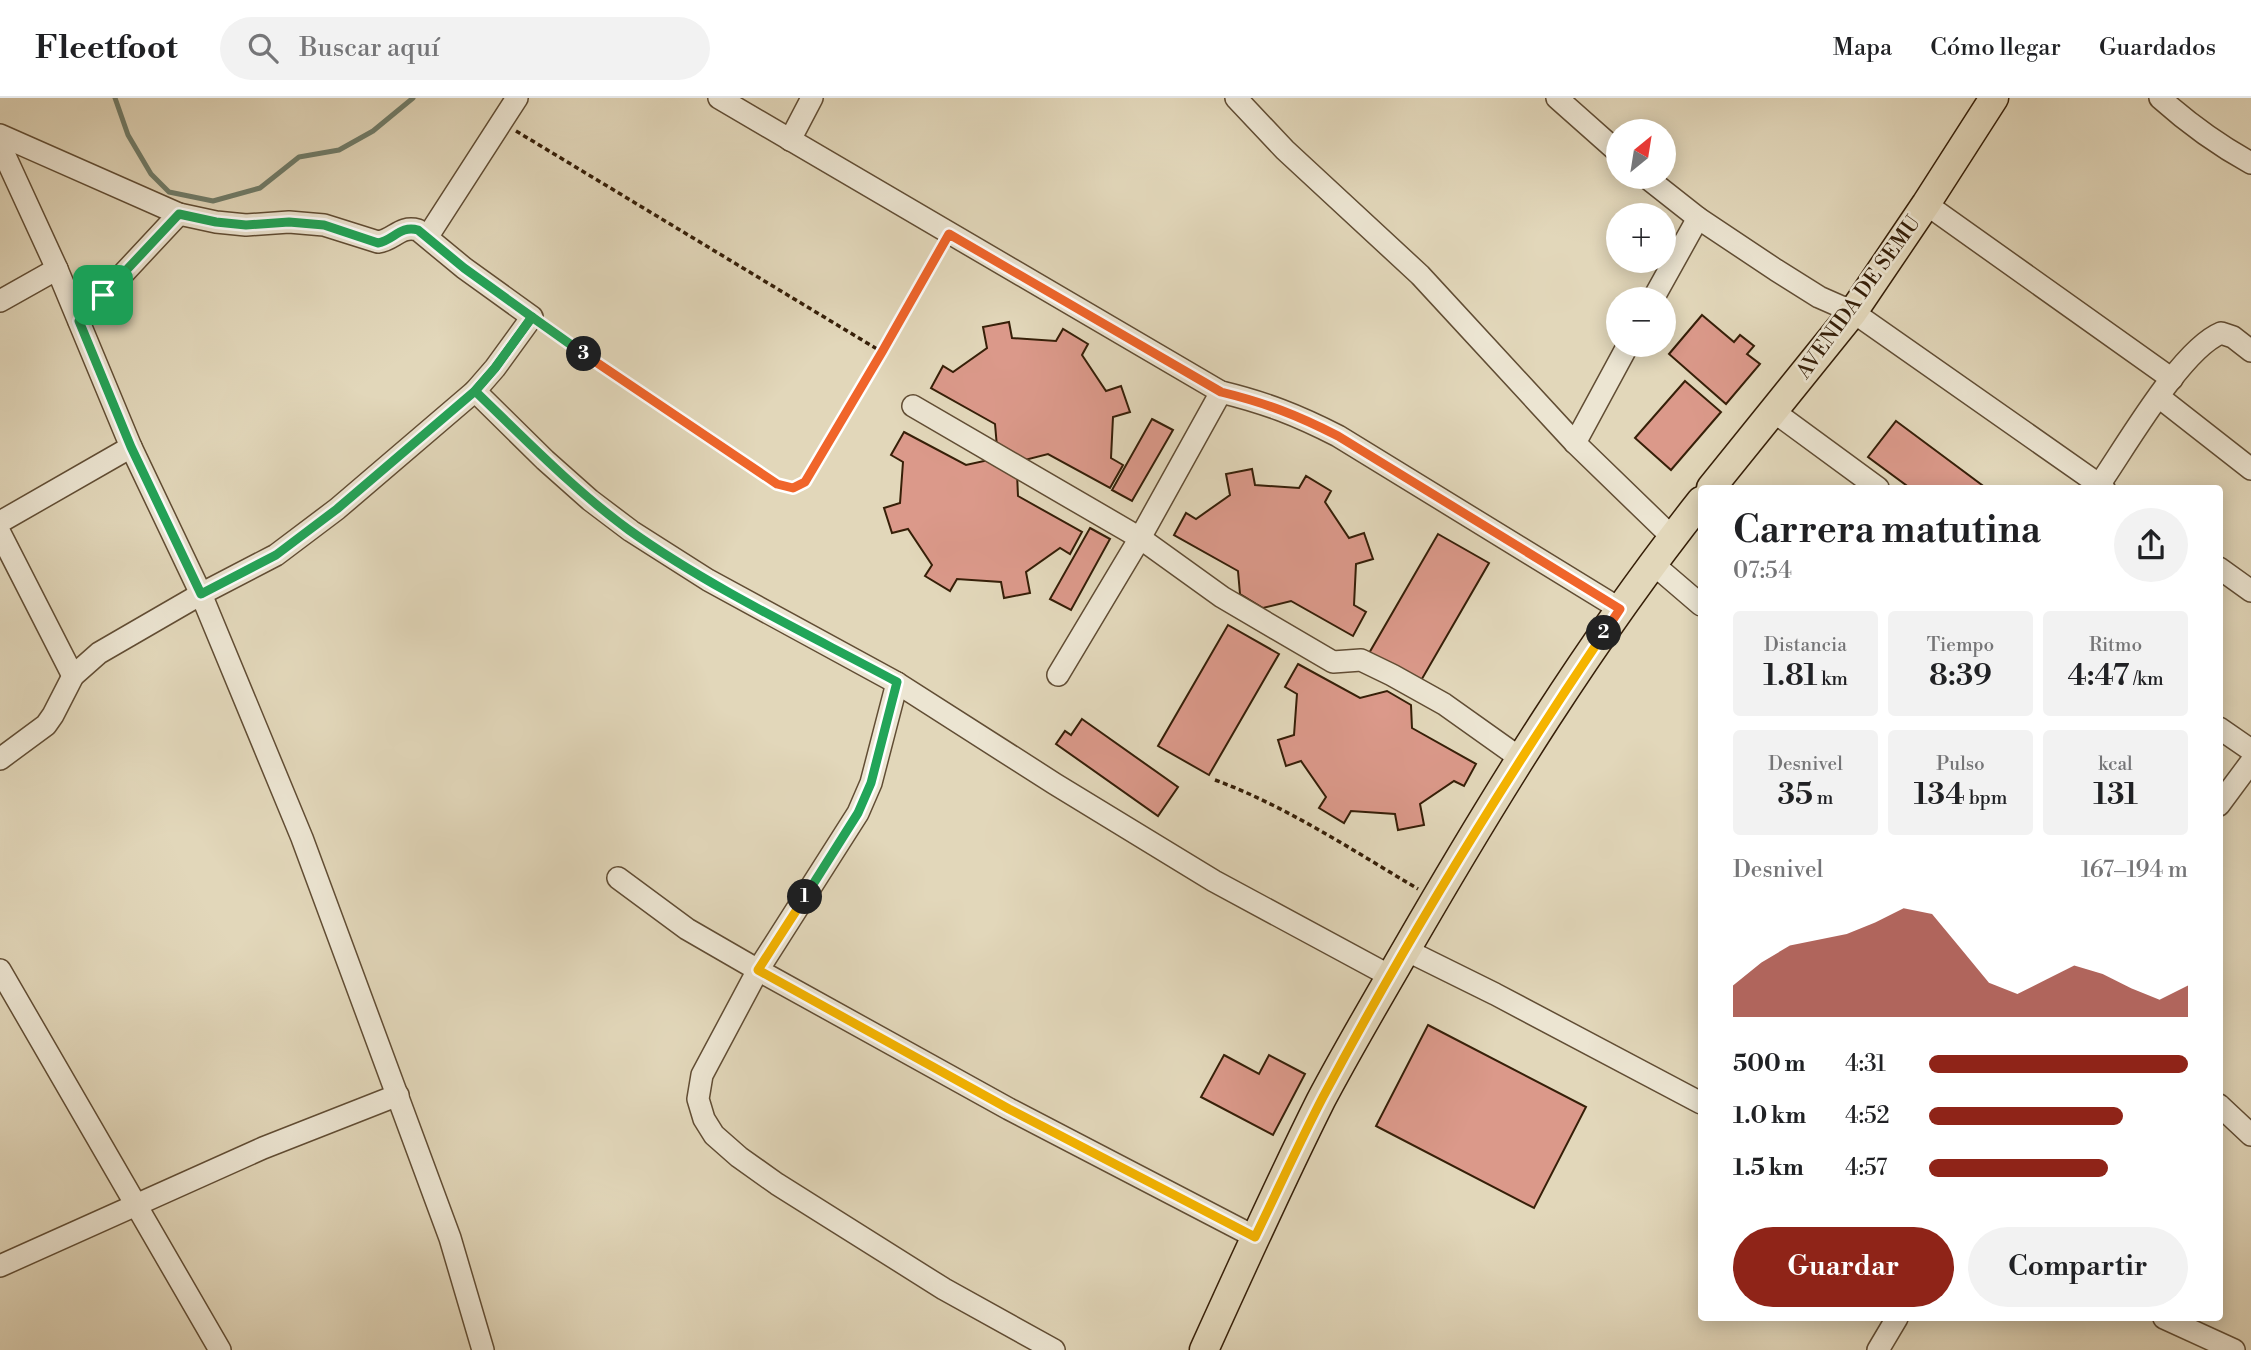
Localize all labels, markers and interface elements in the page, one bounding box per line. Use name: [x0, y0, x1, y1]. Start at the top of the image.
search box: [220, 17, 710, 80]
text: Fleetfoot: [35, 28, 178, 69]
icon: search: [244, 29, 282, 67]
text: Buscar aquí: [300, 32, 440, 64]
text: Mapa: [1833, 33, 1892, 63]
text: Cómo llegar: [1930, 33, 2061, 63]
text: Guardados: [2099, 33, 2216, 63]
north arrow: [1606, 119, 1676, 189]
map controls: [1606, 119, 1676, 357]
button: +: [1606, 203, 1676, 273]
street label: AVENIDA DE SEMU: [1790, 211, 1927, 385]
pin: [73, 265, 133, 325]
icon: arrive: [84, 276, 122, 314]
button: −: [1606, 287, 1676, 357]
pin: 3: [566, 336, 602, 372]
text: 3: [578, 341, 589, 365]
text: Carrera matutina: [1733, 507, 2041, 554]
button: share: [2114, 508, 2188, 582]
text: 07:54: [1733, 557, 1792, 585]
pin: 2: [1586, 616, 1622, 650]
text: 2: [1598, 620, 1609, 644]
text: Distancia: [1764, 633, 1847, 657]
text: Tiempo: [1927, 633, 1994, 657]
text: Ritmo: [2089, 633, 2142, 657]
text: 1.81: [1763, 657, 1817, 695]
text: 8:39: [1929, 657, 1992, 695]
text: 4:47: [2067, 657, 2129, 695]
text: km: [1817, 667, 1848, 691]
text: /km: [2129, 667, 2164, 691]
text: Desnivel: [1768, 752, 1843, 776]
text: Pulso: [1936, 752, 1985, 776]
text: kcal: [2098, 752, 2133, 776]
text: 35: [1777, 776, 1813, 814]
text: 134: [1914, 776, 1965, 814]
text: 131: [2093, 776, 2138, 814]
text: m: [1813, 786, 1834, 810]
text: bpm: [1965, 786, 2007, 810]
text: Desnivel: [1733, 856, 1823, 884]
text: 167–194 m: [2081, 856, 2188, 884]
pin: 1: [788, 880, 822, 914]
text: 1: [800, 884, 809, 908]
text: 500 m: [1733, 1050, 1805, 1078]
text: 4:31: [1845, 1050, 1886, 1078]
text: 1.0 km: [1733, 1102, 1806, 1130]
text: 4:52: [1845, 1102, 1890, 1130]
text: 1.5 km: [1733, 1154, 1804, 1182]
text: 4:57: [1845, 1154, 1887, 1182]
button: Guardar: [1733, 1227, 1954, 1307]
button: Compartir: [1968, 1227, 2188, 1307]

